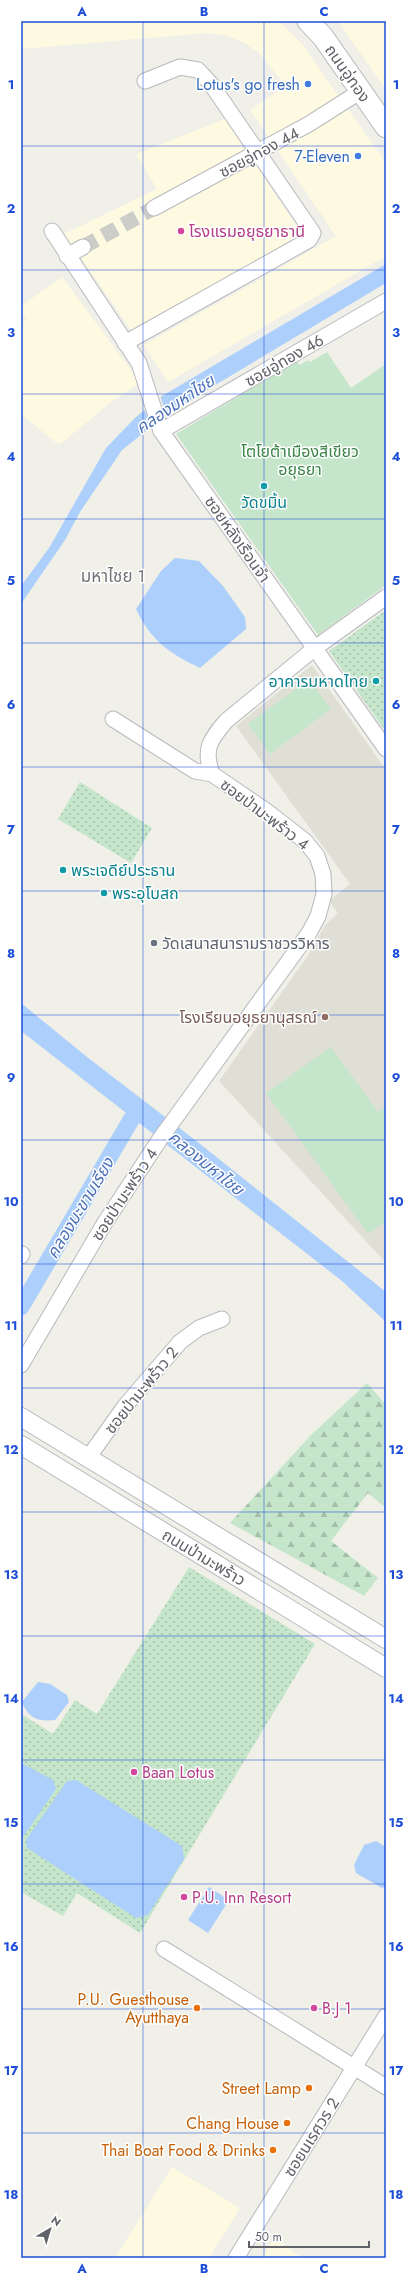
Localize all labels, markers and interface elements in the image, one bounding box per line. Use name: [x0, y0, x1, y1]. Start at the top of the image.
text: A: [76, 2, 87, 21]
text: B: [200, 2, 209, 21]
text: C: [319, 2, 329, 21]
street label: ถนนอู่ทอง: [319, 40, 376, 107]
place label: Lotus's go fresh: [196, 73, 300, 96]
text: 1: [8, 75, 14, 94]
text: 1: [393, 75, 399, 94]
marker: Lotus's go fresh: [303, 79, 313, 89]
street label: ซอยอู่ทอง 44: [215, 122, 303, 183]
place label: 7-Eleven: [294, 145, 350, 168]
marker: 7-Eleven: [353, 151, 363, 161]
text: 2: [7, 199, 15, 218]
text: 2: [392, 199, 400, 218]
place label: โรงแรมอยุธยาธานี: [189, 220, 305, 243]
marker: โรงแรมอยุธยาธานี: [176, 226, 186, 236]
text: 3: [7, 323, 15, 342]
text: 3: [392, 323, 400, 342]
street label: ซอยอู่ทอง 46: [241, 329, 328, 392]
water label: คลองมหาไชย: [131, 368, 221, 439]
park label: โตโยต้าเมืองสีเขียว อยุธยา: [241, 440, 359, 481]
text: 4: [6, 447, 16, 466]
text: 4: [391, 447, 401, 466]
marker: วัดขมิ้น: [259, 481, 269, 491]
street label: ซอยหลังเรือนจำ: [199, 491, 276, 587]
place label: วัดขมิ้น: [241, 491, 287, 514]
district label: มหาไชย 1: [81, 564, 145, 588]
text: 5: [7, 571, 15, 590]
text: 5: [392, 571, 400, 590]
place label: อาคารมหาดไทย: [269, 670, 368, 693]
marker: อาคารมหาดไทย: [371, 676, 381, 686]
text: 6: [7, 695, 16, 714]
text: 6: [392, 695, 401, 714]
street label: ซอยป่ามะพร้าว 4: [215, 773, 314, 856]
text: 7: [7, 820, 15, 839]
text: 7: [392, 820, 400, 839]
place label: พระเจดีย์ประธาน: [71, 859, 175, 882]
marker: พระเจดีย์ประธาน: [58, 865, 68, 875]
place label: พระอุโบสถ: [112, 882, 179, 905]
marker: พระอุโบสถ: [99, 888, 109, 898]
place label: วัดเสนาสนารามราชวรวิหาร: [162, 932, 330, 955]
marker: วัดเสนาสนารามราชวรวิหาร: [149, 938, 159, 948]
text: 8: [7, 944, 15, 963]
text: 8: [392, 944, 400, 963]
place label: โรงเรียนอยุธยานุสรณ์: [179, 1006, 317, 1029]
marker: โรงเรียนอยุธยานุสรณ์: [320, 1012, 330, 1022]
text: 9: [7, 1068, 16, 1087]
text: 9: [392, 1068, 401, 1087]
water label: คลองมหาไชย: [163, 1125, 250, 1202]
street label: ซอยป่ามะพร้าว 4: [86, 1143, 163, 1245]
water label: คลองมะขามเรียง: [40, 1152, 120, 1263]
text: 10: [3, 1192, 19, 1211]
text: 10: [388, 1192, 404, 1211]
text: 11: [4, 1316, 18, 1335]
text: 11: [389, 1316, 403, 1335]
street label: ซอยป่ามะพร้าว 2: [99, 1342, 184, 1439]
text: 12: [3, 1440, 19, 1459]
text: 12: [388, 1440, 404, 1459]
street label: ถนนป่ามะพร้าว: [158, 1523, 250, 1591]
text: 13: [4, 1565, 18, 1584]
text: 13: [389, 1565, 403, 1584]
text: 14: [3, 1689, 19, 1708]
text: 14: [388, 1689, 404, 1708]
place label: Baan Lotus: [142, 1761, 214, 1784]
marker: Baan Lotus: [129, 1767, 139, 1777]
text: 15: [3, 1813, 19, 1832]
text: 15: [388, 1813, 404, 1832]
place label: P.U. Inn Resort: [192, 1886, 291, 1909]
marker: P.U. Inn Resort: [179, 1892, 189, 1902]
text: 16: [3, 1937, 19, 1956]
text: 16: [388, 1937, 404, 1956]
place label: P.U. Guesthouse Ayutthaya: [77, 1988, 189, 2029]
place label: B.J 1: [322, 1997, 351, 2020]
marker: P.U. Guesthouse Ayutthaya: [192, 2003, 202, 2013]
marker: B.J 1: [309, 2003, 319, 2013]
text: 17: [4, 2061, 18, 2080]
text: 17: [389, 2061, 403, 2080]
place label: Street Lamp: [222, 2077, 301, 2100]
marker: Street Lamp: [304, 2083, 314, 2093]
street label: ซอยนเรศวร 2: [278, 2093, 345, 2181]
place label: Chang House: [186, 2112, 279, 2135]
marker: Chang House: [282, 2118, 292, 2128]
place label: Thai Boat Food & Drinks: [102, 2139, 265, 2162]
marker: Thai Boat Food & Drinks: [268, 2145, 278, 2155]
text: 18: [4, 2185, 18, 2204]
text: 18: [389, 2185, 403, 2204]
north arrow: [30, 2209, 70, 2249]
text: N: [48, 2212, 65, 2230]
scale bar: [249, 2223, 369, 2249]
text: 50 m: [255, 2228, 282, 2246]
text: A: [76, 2259, 87, 2278]
text: B: [200, 2259, 209, 2278]
text: C: [319, 2259, 329, 2278]

